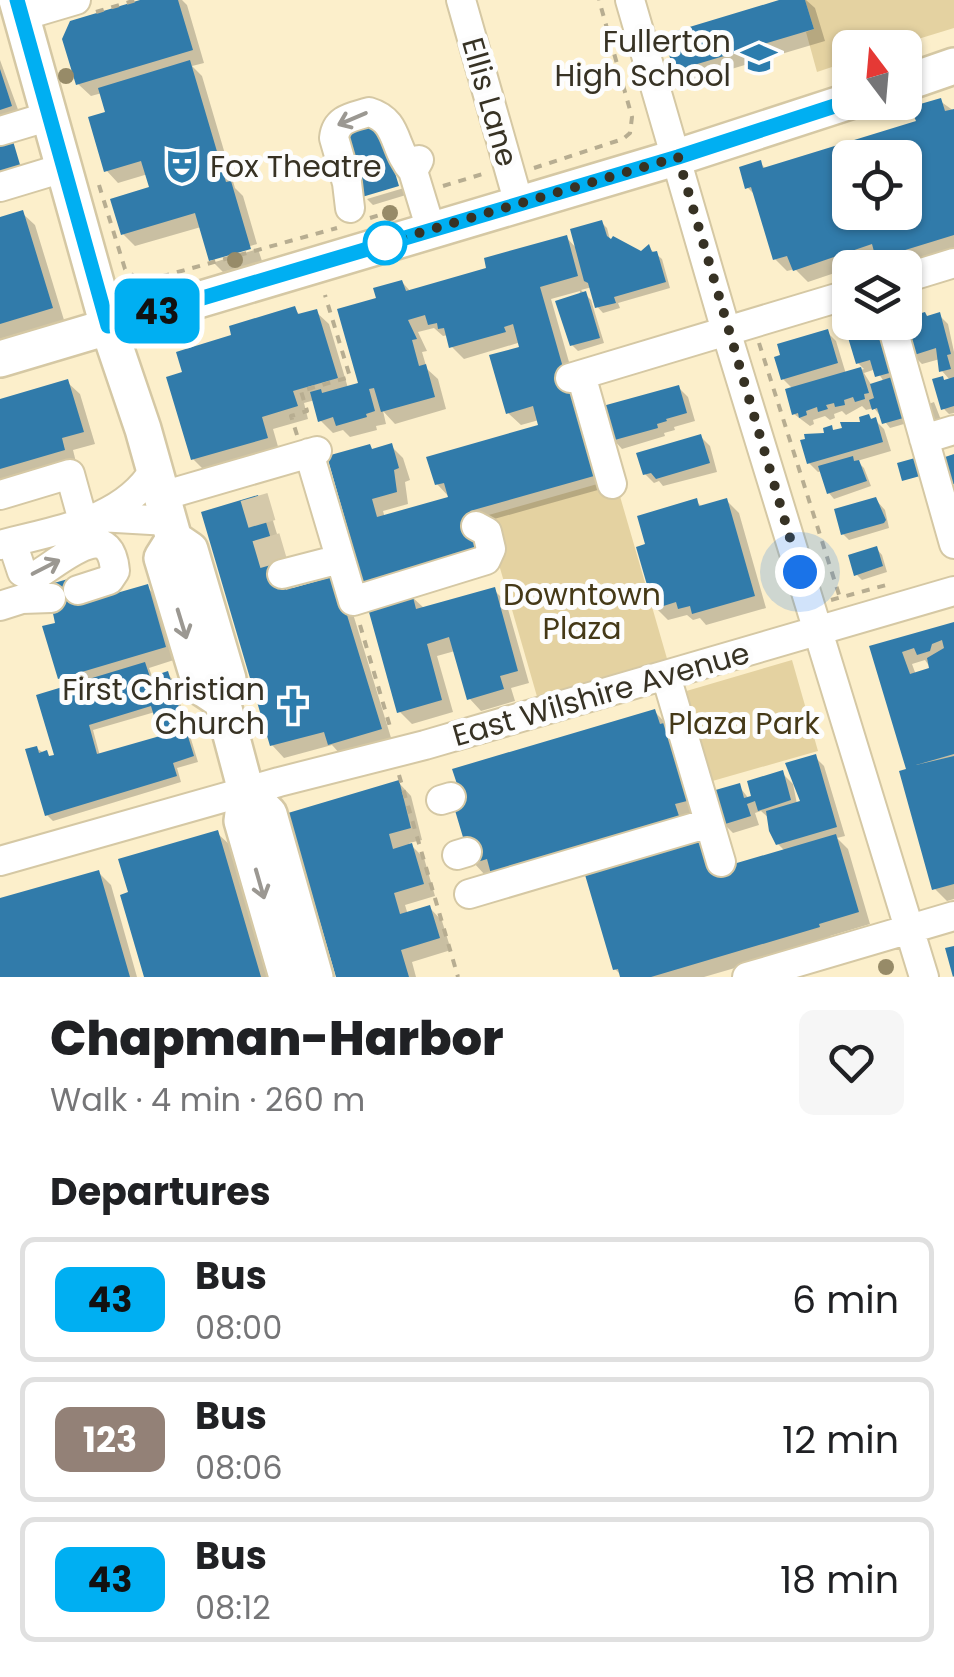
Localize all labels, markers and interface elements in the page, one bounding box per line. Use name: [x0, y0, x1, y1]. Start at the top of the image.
place label: Fullerton High School: [555, 20, 731, 97]
north arrow: [832, 30, 922, 120]
map controls: [832, 30, 922, 340]
street label: Ellis Lane: [451, 33, 529, 171]
school or university icon: Fullerton High School: [740, 39, 778, 77]
one-way arrow: [338, 111, 368, 129]
button: locate: [832, 140, 922, 230]
place label: Fox Theatre: [210, 145, 382, 188]
theatre icon: Fox Theatre: [163, 147, 201, 185]
unlabelled marker: [364, 222, 406, 264]
button: layers: [832, 250, 922, 340]
line badge: 43: [112, 278, 202, 344]
text: 43: [135, 287, 179, 336]
your location: [775, 547, 825, 597]
one-way arrow: [31, 557, 61, 576]
park label: Downtown Plaza: [503, 573, 661, 650]
one-way arrow: [174, 608, 192, 639]
street label: East Wilshire Avenue: [448, 631, 754, 757]
place label: First Christian Church: [62, 668, 265, 745]
church icon: First Christian Church: [274, 687, 312, 725]
park label: Plaza Park: [668, 702, 820, 745]
one-way arrow: [252, 868, 270, 900]
text: Chapman-Harbor: [50, 1005, 504, 1072]
button: heart: [799, 1010, 904, 1115]
text: Walk · 4 min · 260 m: [50, 1077, 365, 1122]
text: Departures: [50, 1165, 271, 1218]
text: Bus: [195, 1249, 267, 1302]
text: 6 min: [792, 1273, 899, 1326]
text: 43: [88, 1275, 132, 1324]
text: 08:00: [195, 1305, 282, 1350]
text: Bus: [195, 1389, 267, 1442]
text: 12 min: [782, 1413, 899, 1466]
text: 123: [83, 1415, 137, 1464]
text: 08:06: [195, 1445, 283, 1490]
text: Bus: [195, 1529, 267, 1582]
text: 18 min: [780, 1553, 899, 1606]
text: 43: [88, 1555, 132, 1604]
text: 08:12: [195, 1585, 271, 1630]

